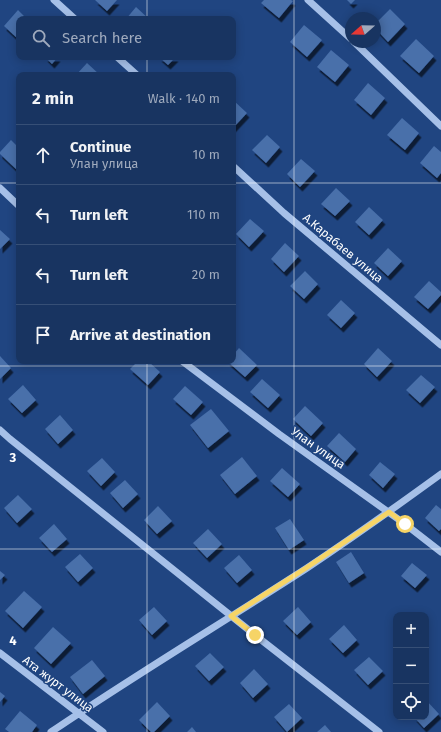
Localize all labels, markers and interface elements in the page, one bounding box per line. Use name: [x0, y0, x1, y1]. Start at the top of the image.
north arrow: [345, 12, 381, 48]
search box: [16, 16, 236, 60]
icon: search: [30, 27, 52, 49]
text: Search here: [62, 29, 142, 47]
text: 2 min: [32, 88, 74, 109]
text: Walk · 140 m: [148, 91, 220, 106]
text: Continue: [70, 138, 131, 156]
icon: ahead: [32, 144, 54, 166]
text: 10 m: [193, 147, 220, 162]
text: Улан улица: [70, 156, 138, 171]
icon: left: [32, 204, 54, 226]
text: Turn left: [70, 206, 128, 224]
text: 110 m: [187, 207, 220, 222]
street label: А.Карабаев улица: [300, 210, 386, 286]
icon: left: [32, 264, 54, 286]
text: Turn left: [70, 266, 128, 284]
text: 20 m: [192, 267, 220, 282]
icon: arrive: [32, 324, 54, 346]
text: Arrive at destination: [70, 326, 211, 344]
street label: Улан улица: [288, 424, 348, 472]
text: 3: [9, 450, 17, 465]
route start: [396, 515, 414, 533]
map controls: [393, 612, 429, 720]
button: +: [393, 612, 429, 648]
route end: [246, 626, 264, 644]
text: 4: [9, 633, 17, 648]
button: −: [393, 648, 429, 684]
street label: Ата журт улица: [20, 653, 96, 715]
button: locate: [393, 684, 429, 720]

